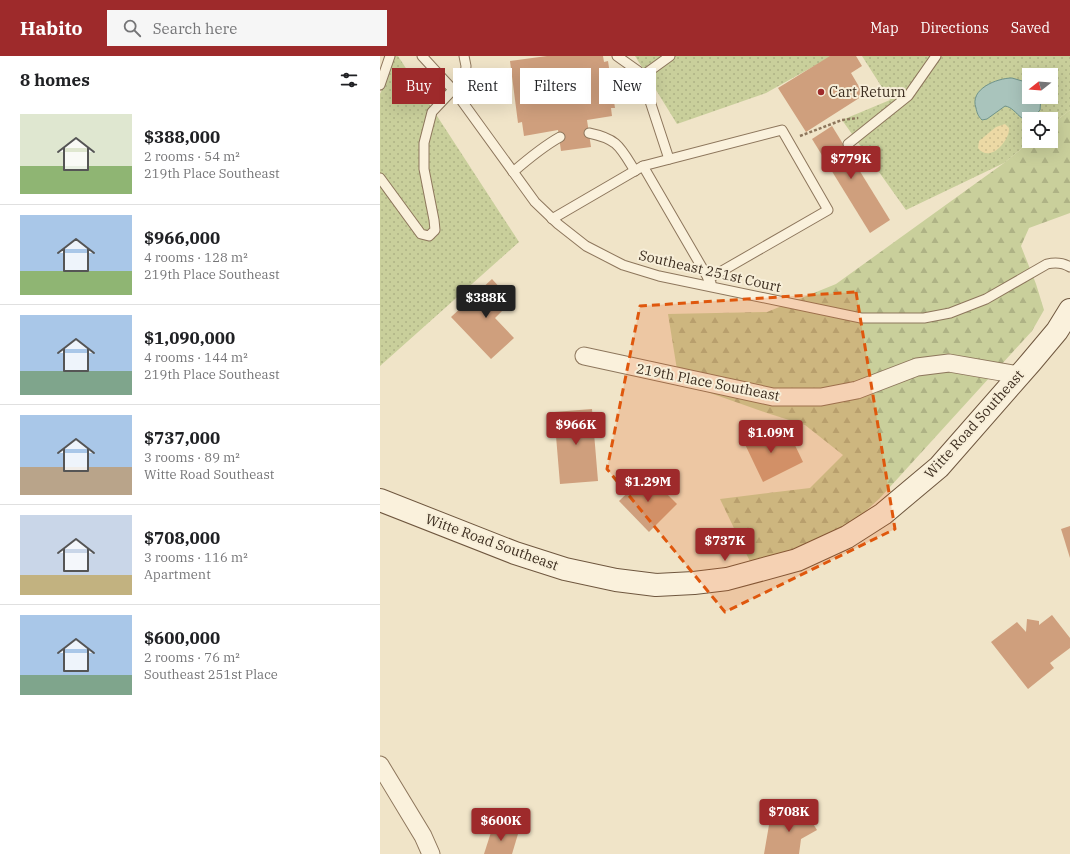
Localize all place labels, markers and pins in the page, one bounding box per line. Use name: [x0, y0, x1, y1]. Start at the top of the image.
place label: Cart Return: [829, 83, 906, 101]
marker: Cart Return: [816, 87, 826, 97]
pin: $779K: [823, 146, 879, 180]
pin: $388K: [458, 285, 514, 319]
pin: $966K: [548, 412, 604, 446]
pin: $1.09M: [738, 420, 804, 454]
pin: $1.29M: [615, 469, 681, 503]
pin: $737K: [697, 528, 753, 562]
pin: $708K: [761, 799, 817, 833]
pin: $600K: [473, 808, 529, 842]

